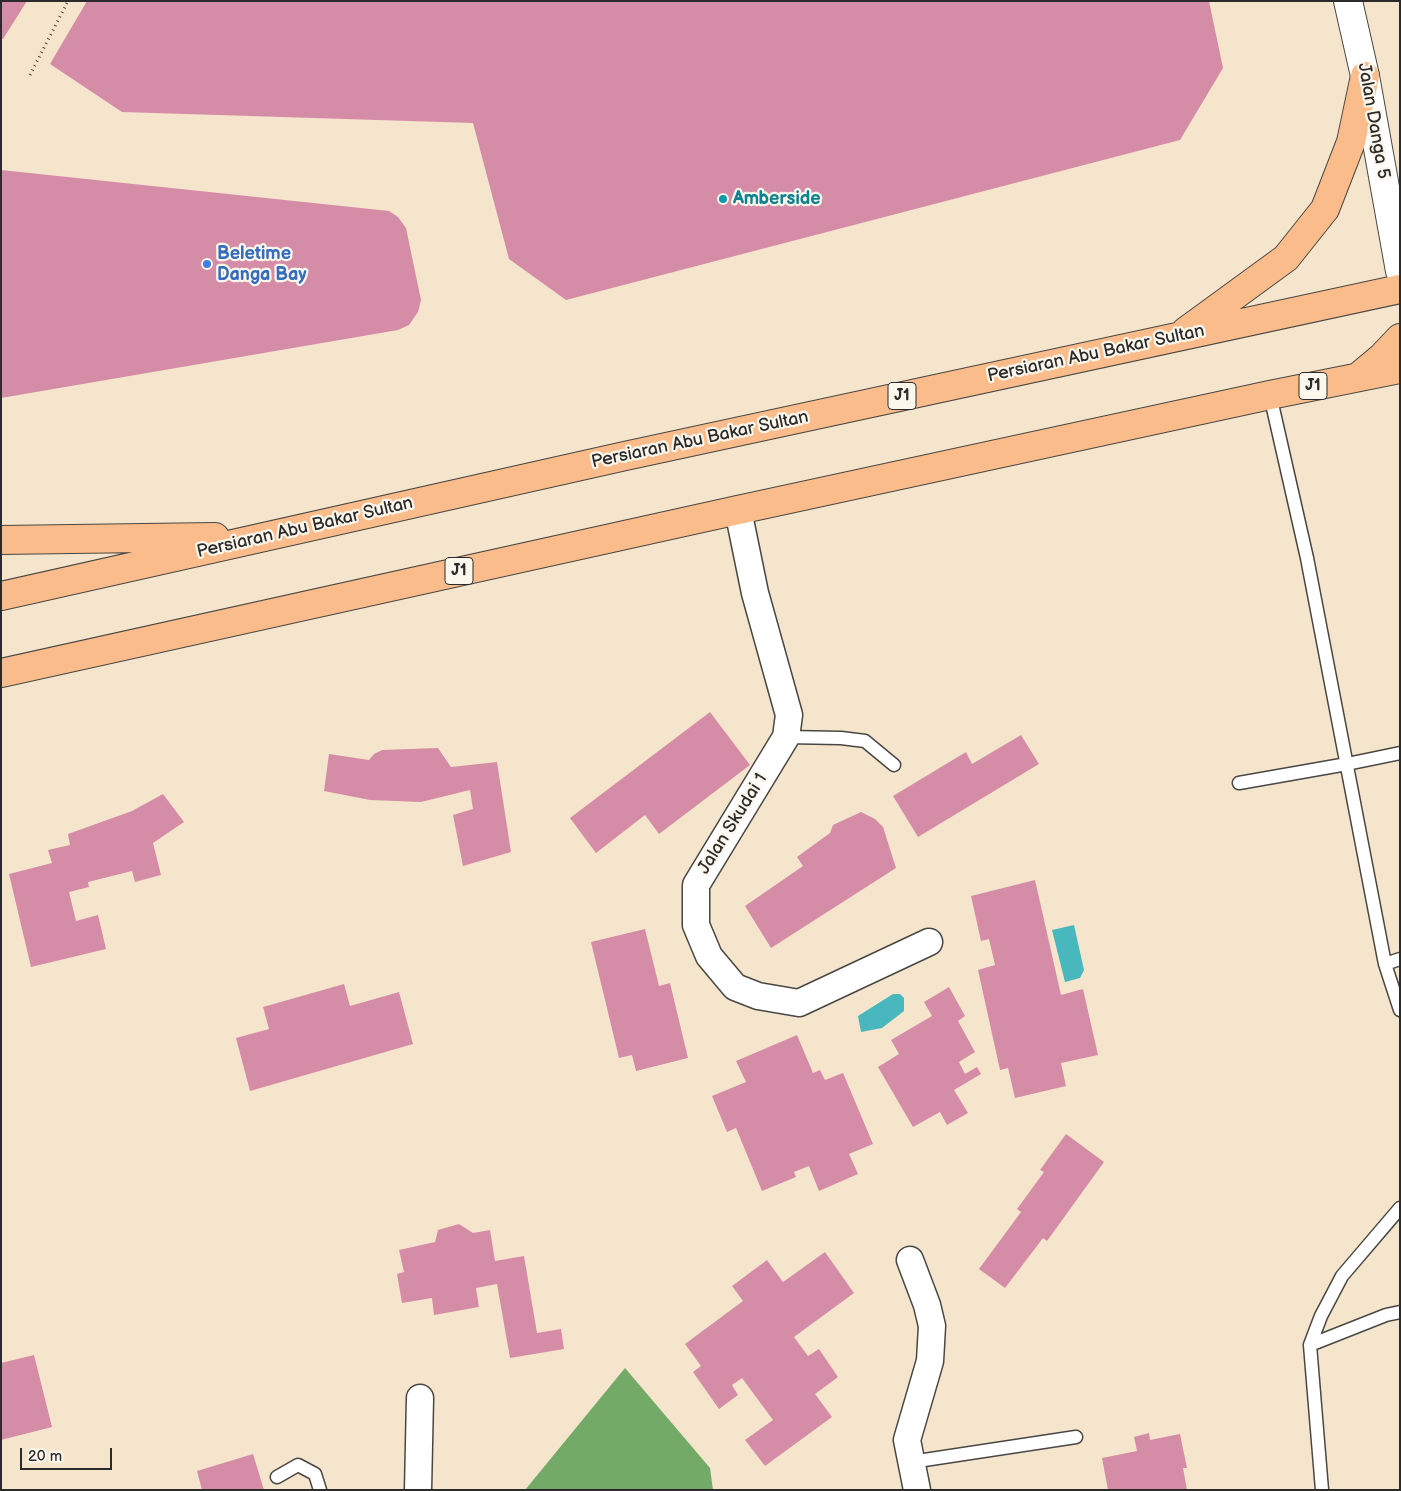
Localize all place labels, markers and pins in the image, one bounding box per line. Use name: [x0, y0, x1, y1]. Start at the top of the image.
place label: Amberside: [733, 188, 821, 210]
marker: Amberside: [717, 193, 729, 205]
place label: Beletime Danga Bay: [217, 243, 307, 286]
marker: Beletime Danga Bay: [201, 258, 213, 270]

